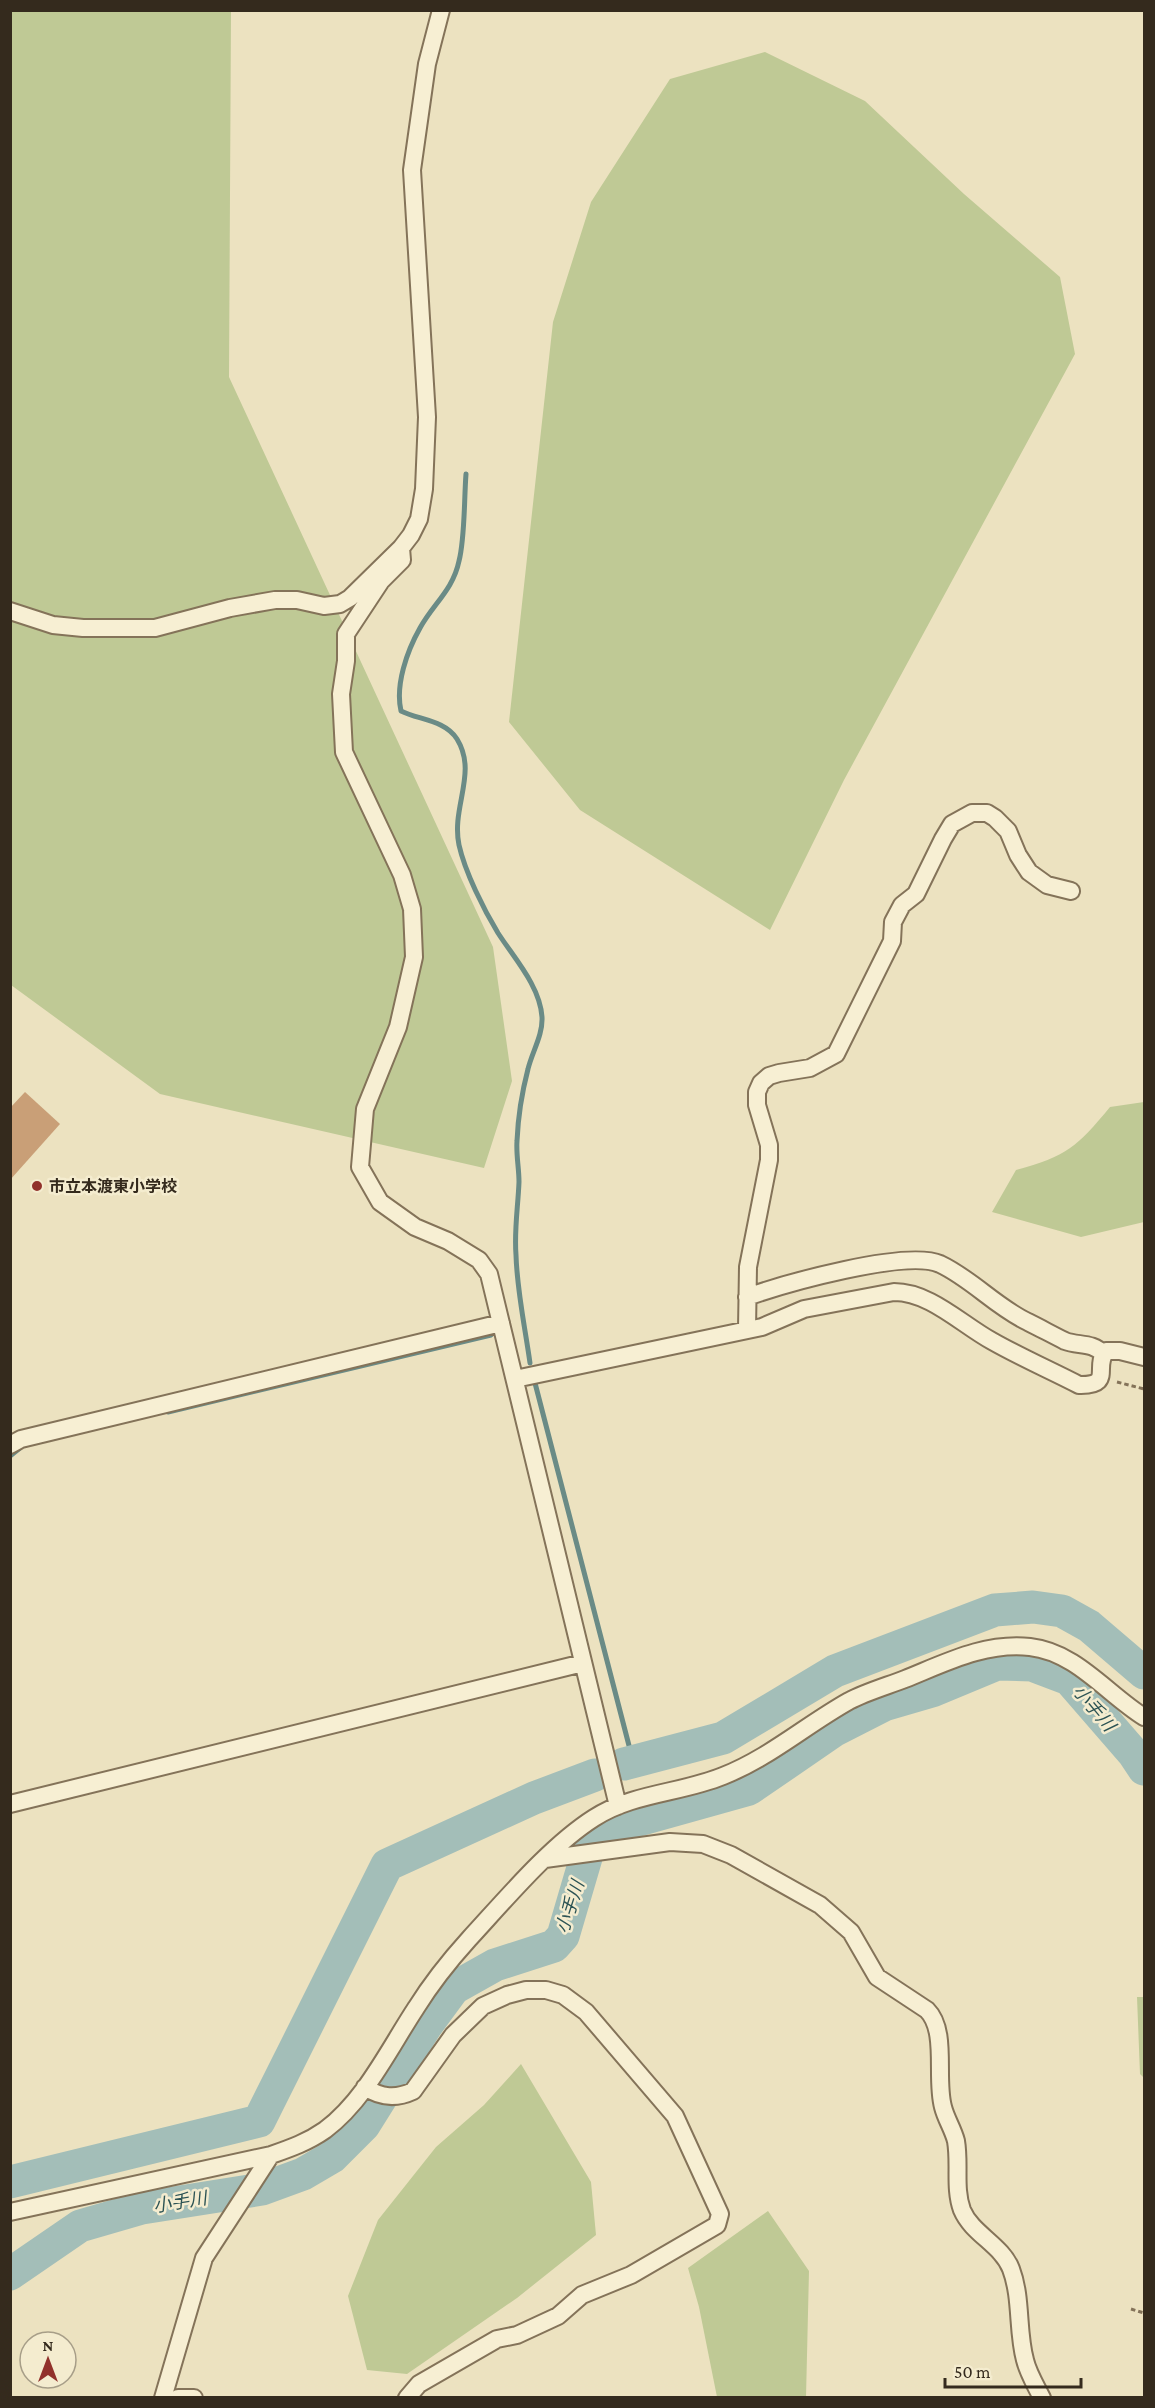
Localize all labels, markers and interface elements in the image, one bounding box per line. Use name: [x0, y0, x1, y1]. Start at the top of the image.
place label: 市立本渡東小学校: [49, 1178, 177, 1195]
marker: 市立本渡東小学校: [30, 1179, 44, 1193]
water label: 小手川: [1069, 1681, 1120, 1737]
water label: 小手川: [552, 1876, 588, 1936]
water label: 小手川: [152, 2188, 210, 2216]
north arrow: [18, 2330, 78, 2390]
text: N: [43, 2337, 54, 2354]
scale bar: [945, 2351, 1082, 2389]
text: 50 m: [954, 2362, 991, 2382]

